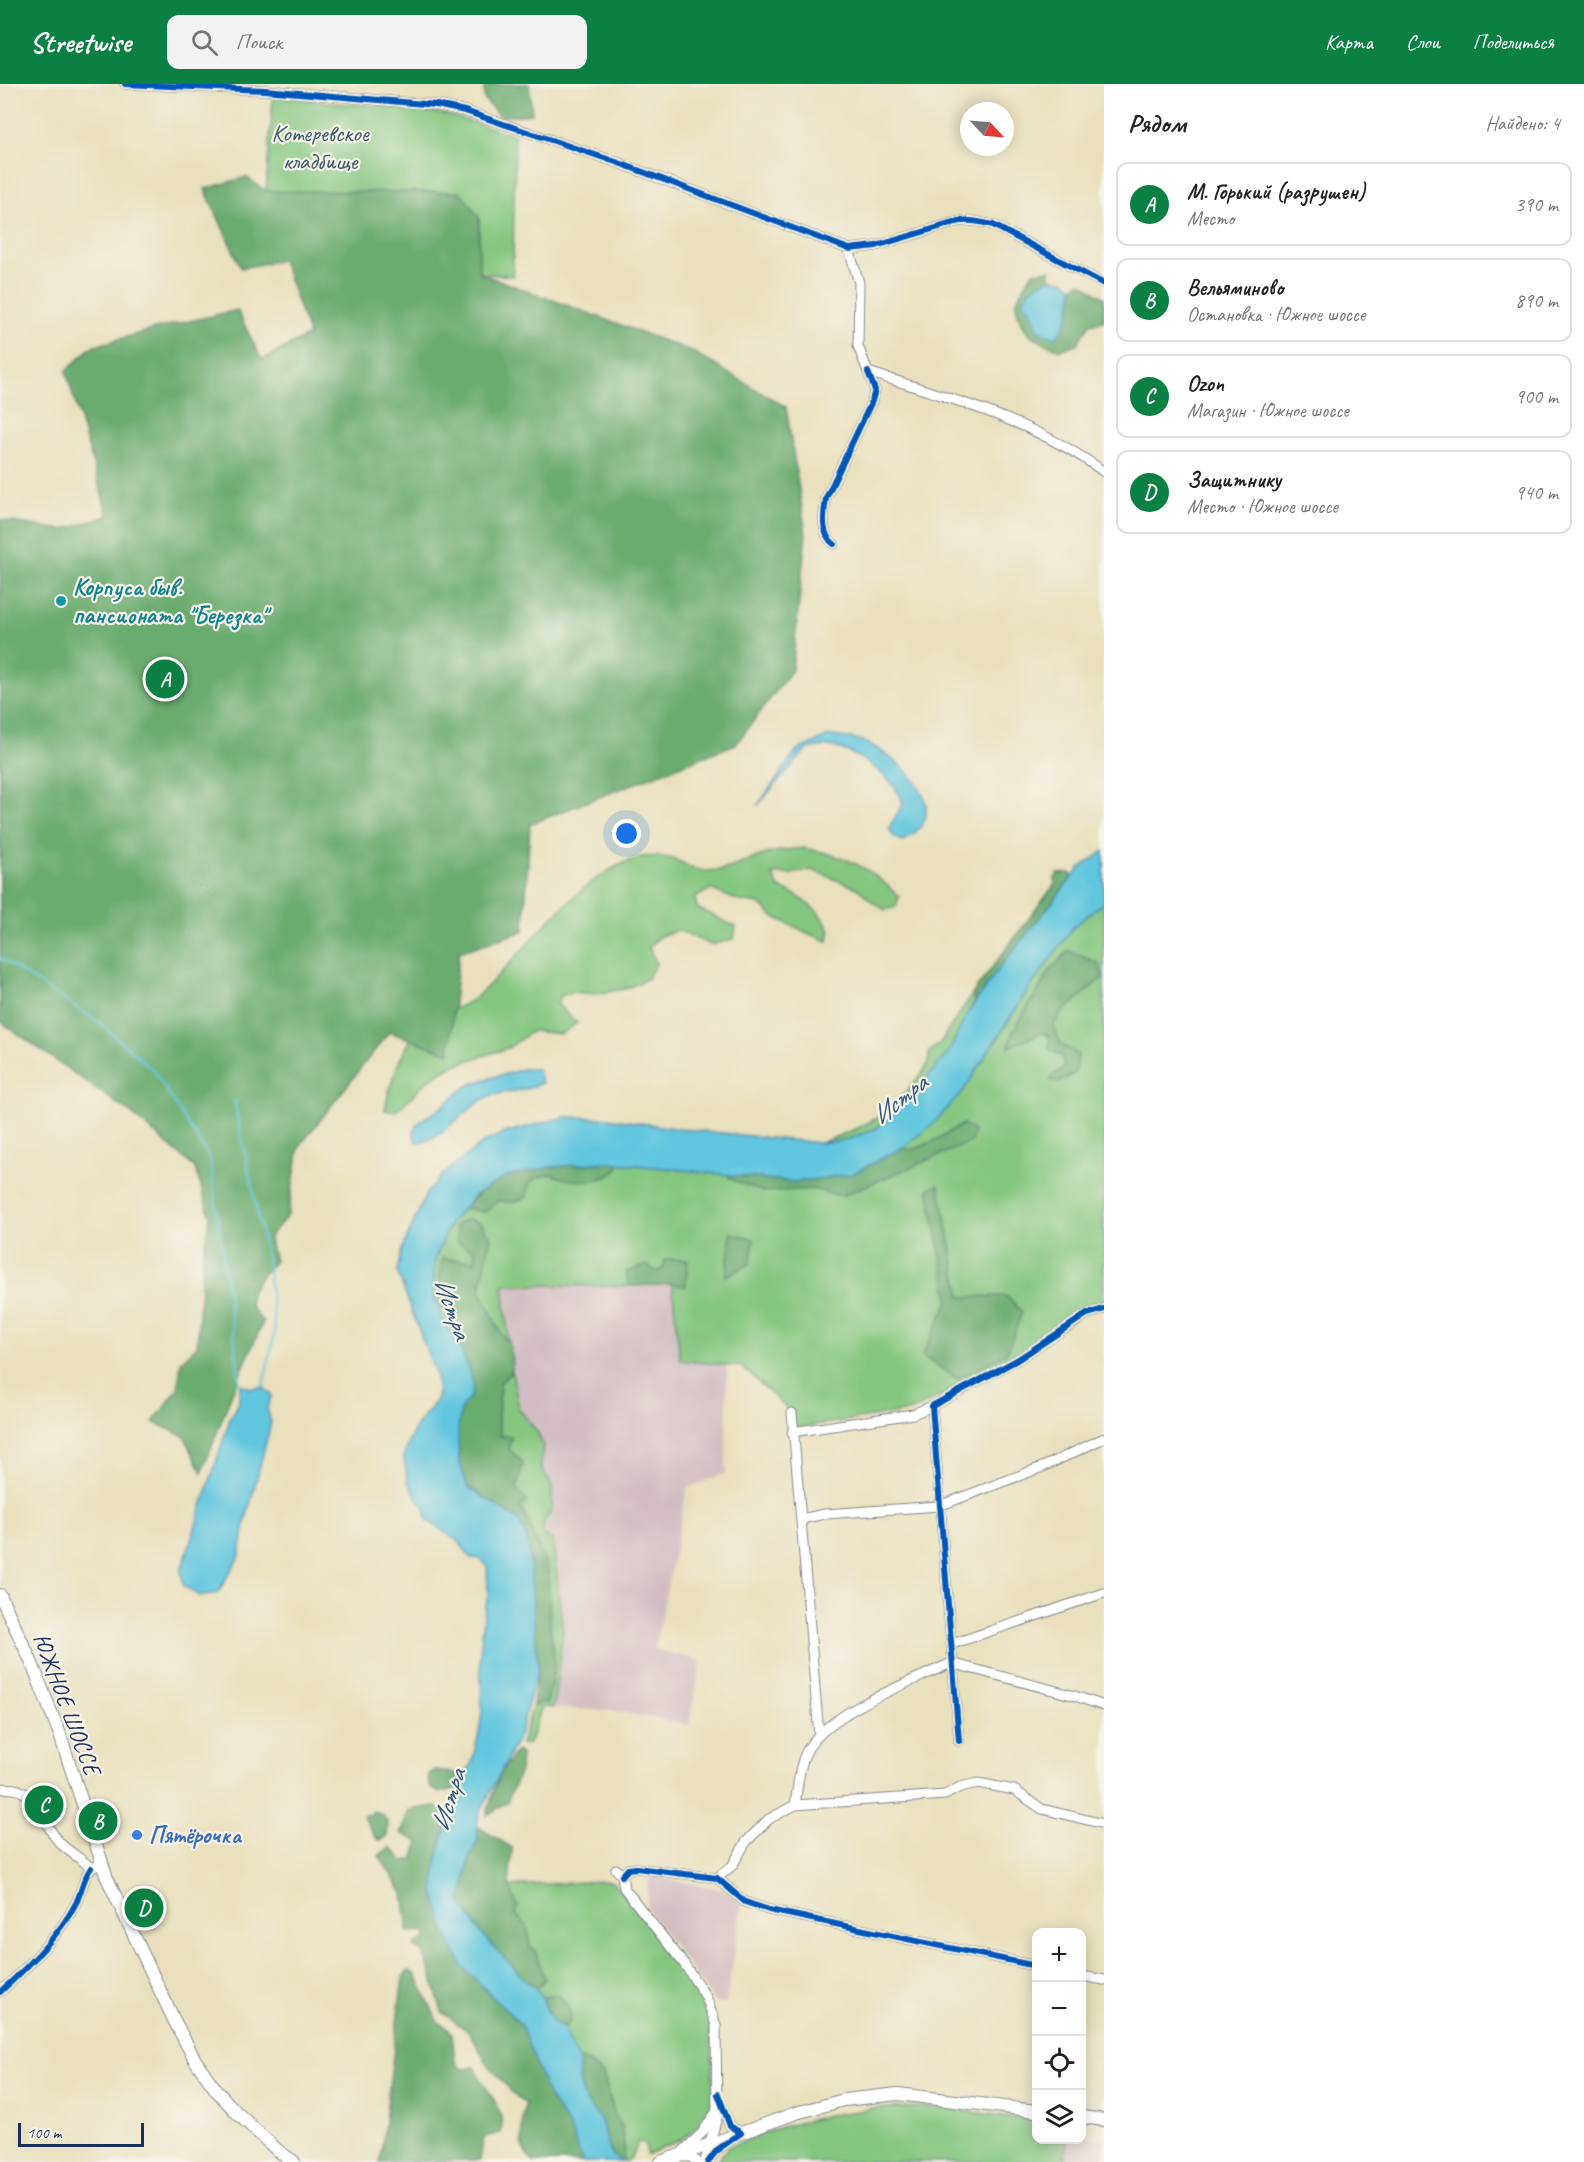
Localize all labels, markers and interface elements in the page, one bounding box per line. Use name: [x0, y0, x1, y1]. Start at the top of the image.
search box: [167, 15, 587, 69]
text: Streetwise: [30, 25, 131, 60]
icon: search: [188, 26, 221, 59]
text: Поиск: [236, 28, 282, 56]
text: Карта: [1325, 29, 1373, 55]
text: Слои: [1406, 29, 1440, 55]
text: Поделиться: [1473, 29, 1554, 55]
north arrow: [960, 102, 1014, 156]
text: Рядом: [1128, 107, 1186, 140]
text: Найдено: 4: [1485, 111, 1560, 136]
park label: Котеревское кладбище: [272, 118, 371, 176]
text: М. Горький (разрушен): [1187, 178, 1365, 206]
text: A: [1144, 192, 1155, 217]
text: 390 m: [1515, 192, 1558, 217]
text: Место: [1187, 206, 1234, 231]
text: Вельяминово: [1187, 274, 1283, 302]
text: B: [1144, 288, 1155, 313]
text: 890 m: [1515, 288, 1558, 313]
text: Остановка · Южное шоссе: [1187, 302, 1365, 327]
text: Ozon: [1187, 370, 1224, 398]
text: C: [1145, 384, 1154, 409]
text: 900 m: [1515, 384, 1558, 409]
text: Магазин · Южное шоссе: [1187, 398, 1349, 423]
text: Защитнику: [1187, 466, 1281, 494]
text: D: [1144, 480, 1155, 505]
text: 940 m: [1515, 480, 1558, 505]
text: Место · Южное шоссе: [1187, 494, 1338, 519]
place label: Корпуса быв. пансионата "Березка": [73, 572, 272, 631]
marker: Корпуса быв. пансионата "Березка": [54, 594, 68, 608]
pin: A: [146, 656, 184, 702]
your location: [612, 819, 641, 848]
water label: Истра: [865, 1065, 936, 1132]
water label: Истра: [426, 1273, 480, 1346]
street label: ЮЖНОЕ ШОССЕ: [26, 1629, 109, 1782]
water label: Истра: [424, 1763, 474, 1835]
pin: C: [24, 1782, 63, 1828]
pin: B: [78, 1798, 118, 1844]
place label: Пятёрочка: [149, 1820, 242, 1850]
marker: Пятёрочка: [130, 1828, 144, 1842]
pin: D: [124, 1886, 164, 1930]
map controls: [1032, 1928, 1086, 2144]
button: +: [1032, 1928, 1086, 1982]
button: −: [1032, 1982, 1086, 2036]
button: locate: [1032, 2036, 1086, 2090]
button: layers: [1032, 2090, 1086, 2144]
scale bar: [18, 2120, 144, 2148]
text: 100 m: [27, 2123, 61, 2143]

